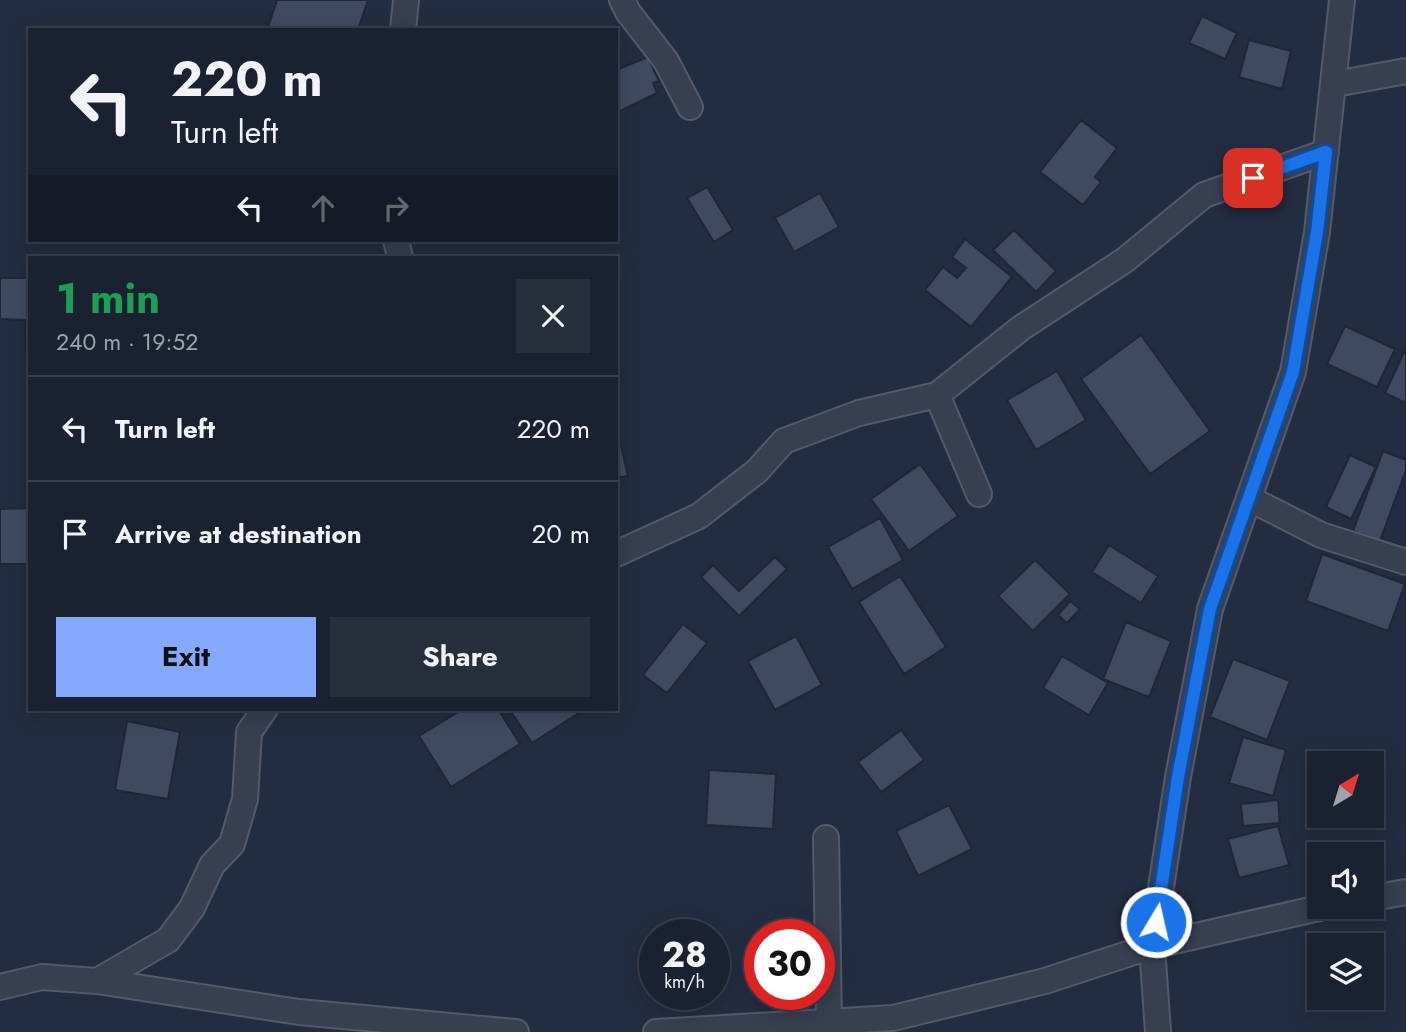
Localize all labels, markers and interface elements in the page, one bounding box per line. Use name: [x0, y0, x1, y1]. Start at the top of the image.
text: 220 m: [171, 44, 323, 114]
icon: left: [56, 56, 147, 147]
text: Turn left: [171, 109, 278, 155]
pin: [1223, 148, 1283, 208]
icon: arrive: [1234, 159, 1272, 197]
icon: left: [231, 189, 269, 227]
icon: ahead: [304, 189, 342, 227]
icon: right: [377, 189, 415, 227]
text: 1 min: [56, 268, 160, 329]
button: close: [516, 279, 590, 353]
text: 240 m · 19:52: [56, 325, 198, 359]
icon: left: [56, 410, 94, 448]
text: Turn left: [115, 410, 215, 448]
text: 220 m: [517, 410, 590, 448]
icon: arrive: [56, 515, 94, 553]
text: Arrive at destination: [115, 515, 362, 553]
text: 20 m: [532, 515, 590, 553]
button: Exit: [56, 617, 316, 697]
button: Share: [330, 617, 590, 697]
north arrow: [1307, 751, 1384, 828]
map controls: [1307, 751, 1384, 1010]
button: sound: [1307, 842, 1384, 919]
position arrow: [1119, 885, 1193, 959]
speed limit sign: 30: [744, 919, 835, 1010]
text: 28: [662, 930, 707, 980]
button: layers: [1307, 933, 1384, 1010]
text: km/h: [664, 969, 705, 995]

